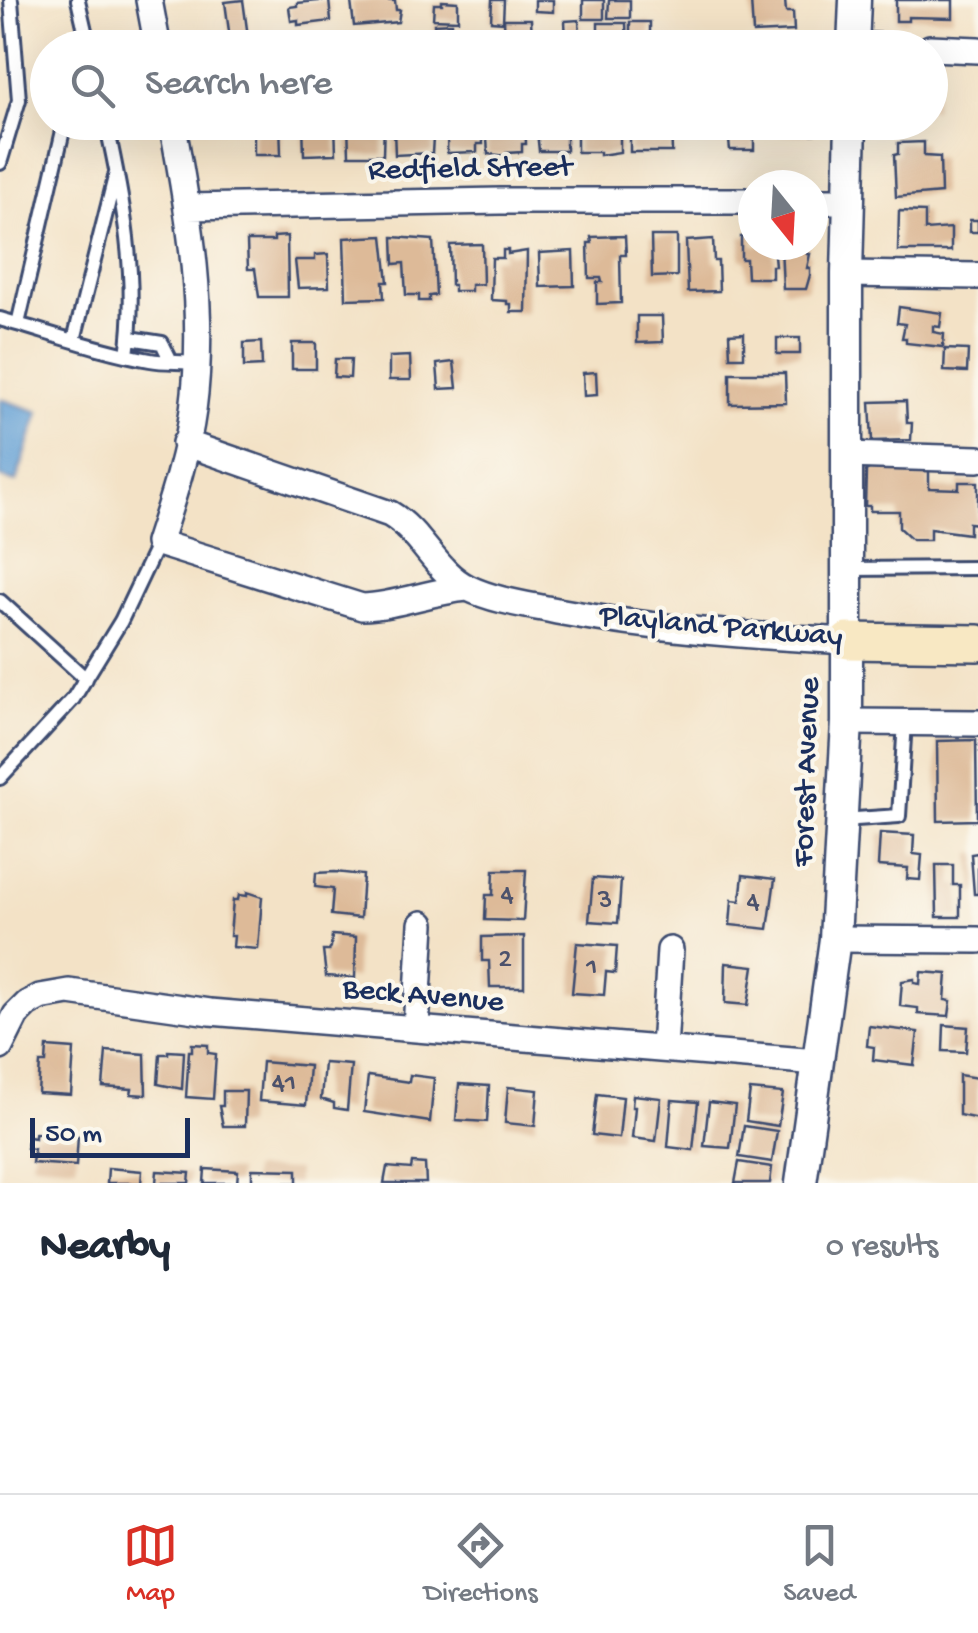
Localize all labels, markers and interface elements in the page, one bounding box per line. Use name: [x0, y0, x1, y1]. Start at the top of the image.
search box: [30, 30, 948, 140]
icon: search: [65, 58, 120, 113]
text: Search here: [145, 63, 332, 107]
street label: Redfield Street: [368, 149, 575, 191]
north arrow: [738, 170, 828, 260]
street label: Playland Parkway: [597, 598, 844, 658]
street label: Forest Avenue: [786, 676, 830, 868]
house number: 4: [500, 880, 514, 913]
house number: 3: [597, 885, 612, 918]
house number: 4: [746, 887, 760, 920]
house number: 2: [498, 944, 512, 977]
house number: 1: [585, 952, 598, 985]
street label: Beck Avenue: [340, 971, 506, 1023]
house number: 41: [272, 1068, 296, 1101]
scale bar: [30, 1113, 190, 1158]
text: 50 m: [45, 1119, 102, 1152]
text: Nearby: [40, 1224, 170, 1273]
text: 0 results: [826, 1229, 938, 1267]
tab: Map: [123, 1518, 178, 1611]
tab: Directions: [424, 1518, 538, 1611]
tab: Saved: [783, 1518, 855, 1611]

